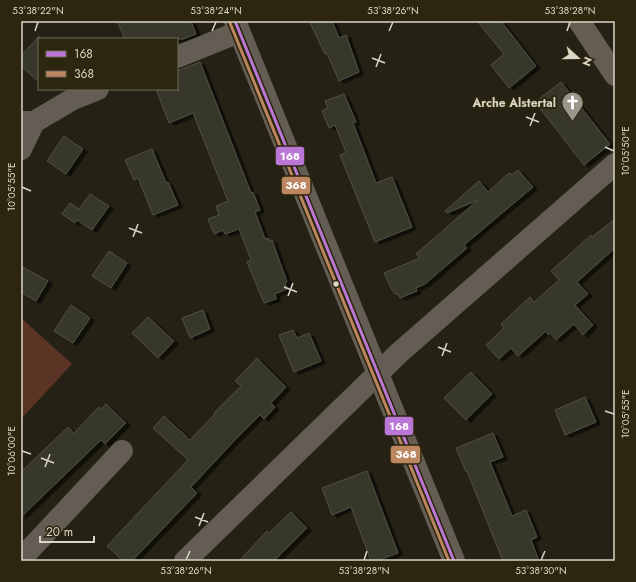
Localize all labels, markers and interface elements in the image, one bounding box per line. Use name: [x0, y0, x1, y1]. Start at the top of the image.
text: 53°38'22"N: [12, 3, 64, 18]
text: 53°38'24"N: [190, 3, 242, 18]
text: 53°38'26"N: [367, 3, 419, 18]
text: 53°38'28"N: [544, 3, 596, 18]
legend: [38, 38, 178, 90]
north arrow: [558, 38, 598, 78]
text: 168: [74, 45, 93, 63]
text: N: [578, 55, 596, 69]
text: 368: [74, 65, 94, 83]
church icon: Arche Alstertal: [559, 90, 585, 123]
place label: Arche Alstertal: [472, 94, 556, 112]
text: 10°05'50"E: [618, 126, 633, 176]
line badge: 168: [275, 146, 305, 166]
text: 168: [280, 148, 300, 164]
text: 10°05'55"E: [4, 162, 19, 212]
line badge: 368: [281, 176, 311, 195]
text: 368: [285, 177, 307, 193]
unlabelled marker: [331, 279, 341, 289]
text: 10°05'55"E: [618, 389, 633, 439]
line badge: 168: [384, 416, 414, 436]
text: 168: [389, 418, 409, 434]
text: 10°06'00"E: [4, 426, 19, 476]
line badge: 368: [390, 445, 421, 464]
text: 368: [395, 446, 417, 462]
scale bar: [40, 518, 94, 544]
text: 20 m: [46, 523, 73, 541]
text: 53°38'26"N: [160, 563, 212, 578]
text: 53°38'28"N: [338, 563, 390, 578]
text: 53°38'30"N: [515, 563, 567, 578]

